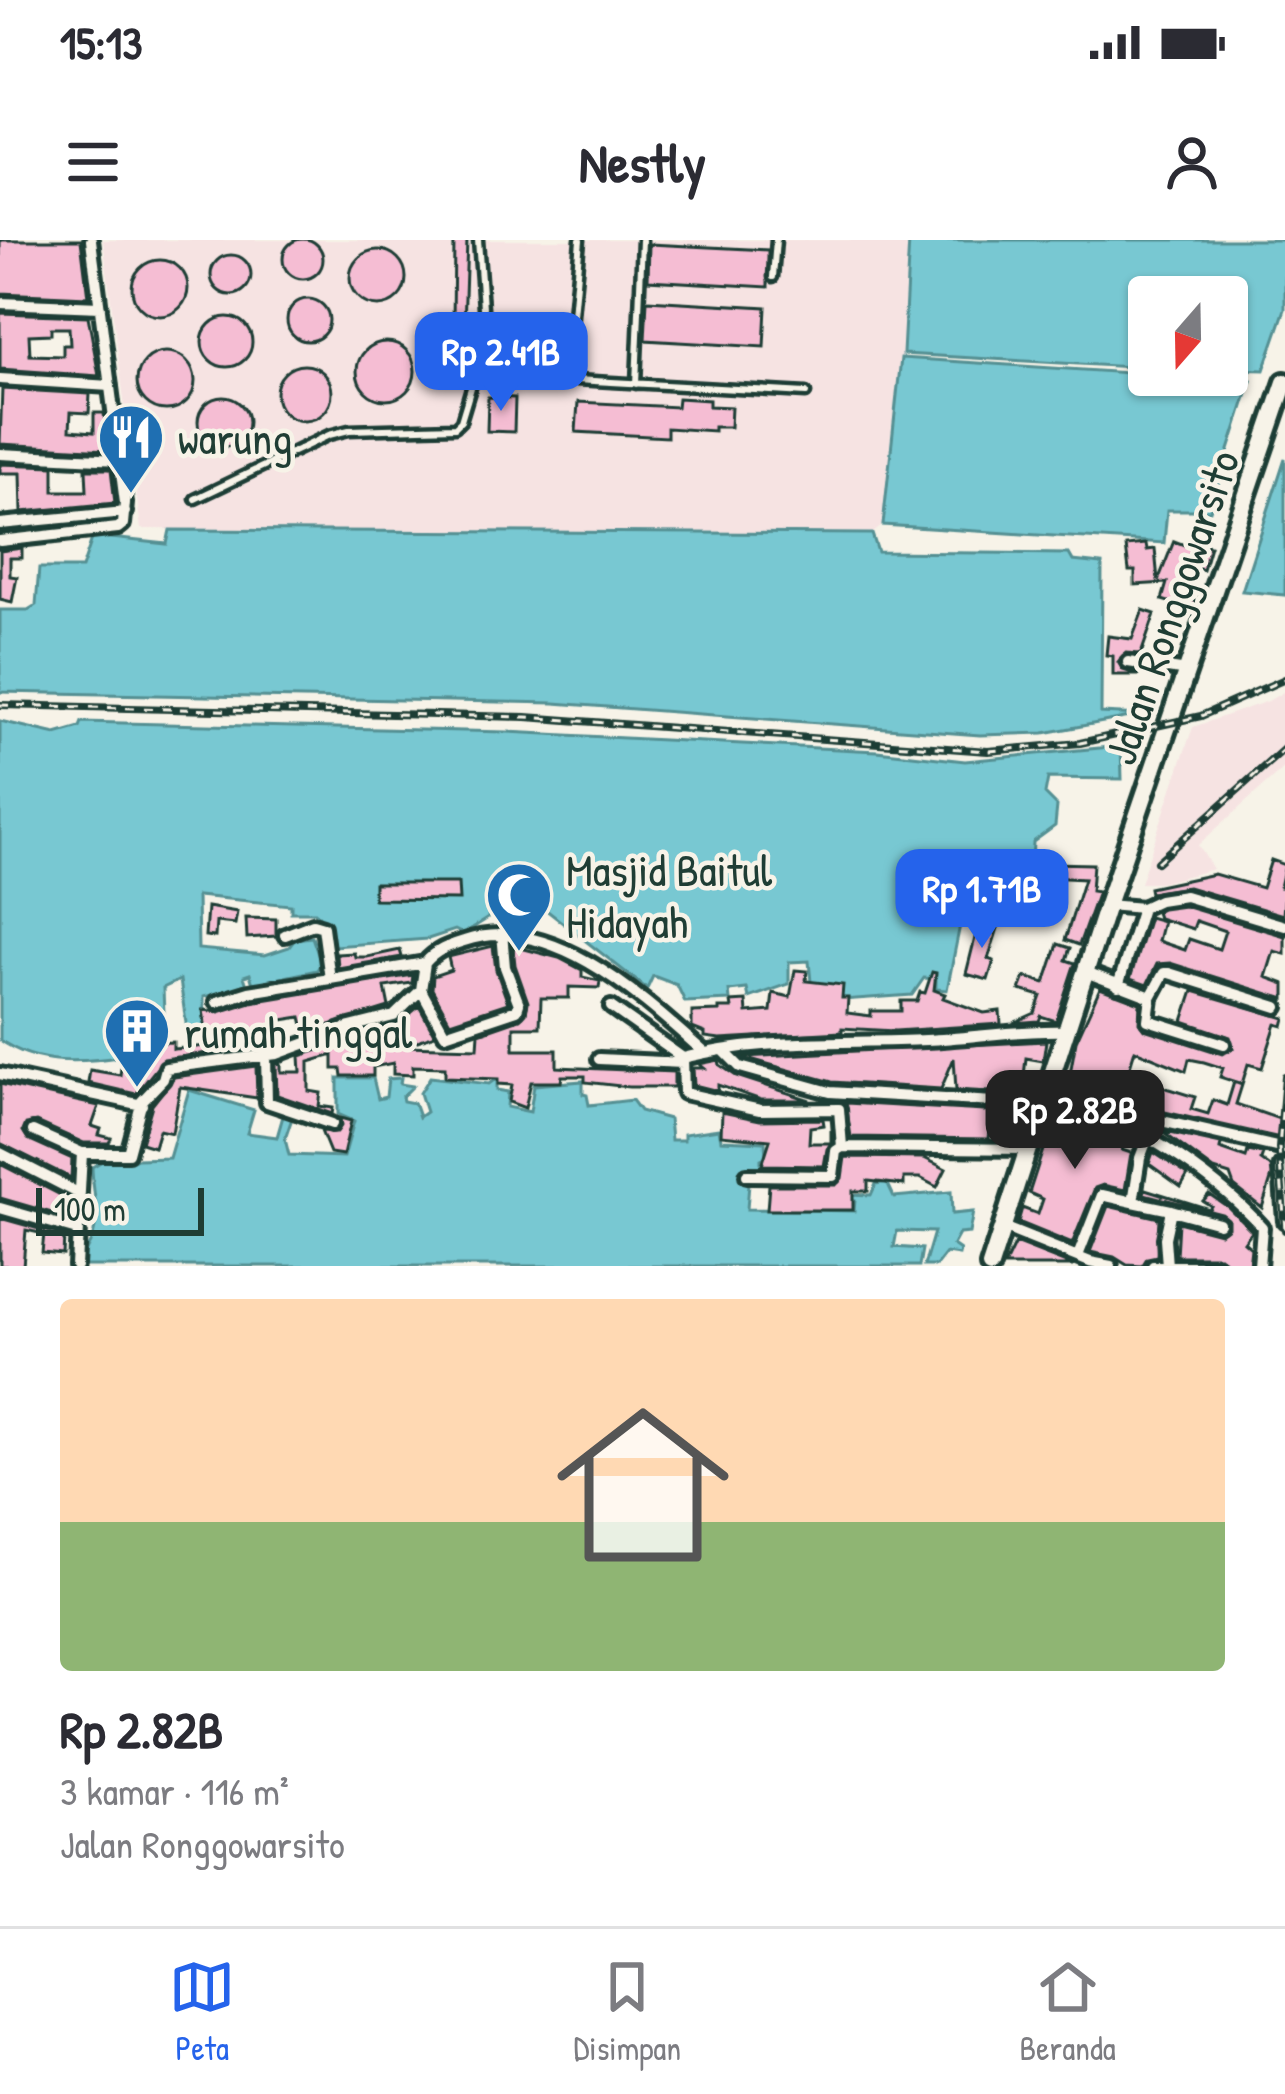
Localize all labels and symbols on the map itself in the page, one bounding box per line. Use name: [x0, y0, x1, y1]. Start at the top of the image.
north arrow: [1128, 276, 1248, 396]
pin: Rp 2.41B: [377, 312, 625, 414]
restaurant icon: warung: [96, 402, 166, 496]
place label: warung: [178, 407, 292, 468]
street label: Jalan Ronggowarsito: [1089, 442, 1253, 772]
place label: Masjid Baitul Hidayah: [566, 839, 772, 952]
pin: Rp 1.71B: [858, 849, 1106, 951]
mosque icon: Masjid Baitul Hidayah: [484, 860, 554, 954]
building icon: rumah tinggal: [102, 996, 172, 1090]
place label: rumah tinggal: [184, 1001, 412, 1062]
pin: Rp 2.82B: [951, 1070, 1199, 1172]
scale bar: [36, 1182, 204, 1235]

